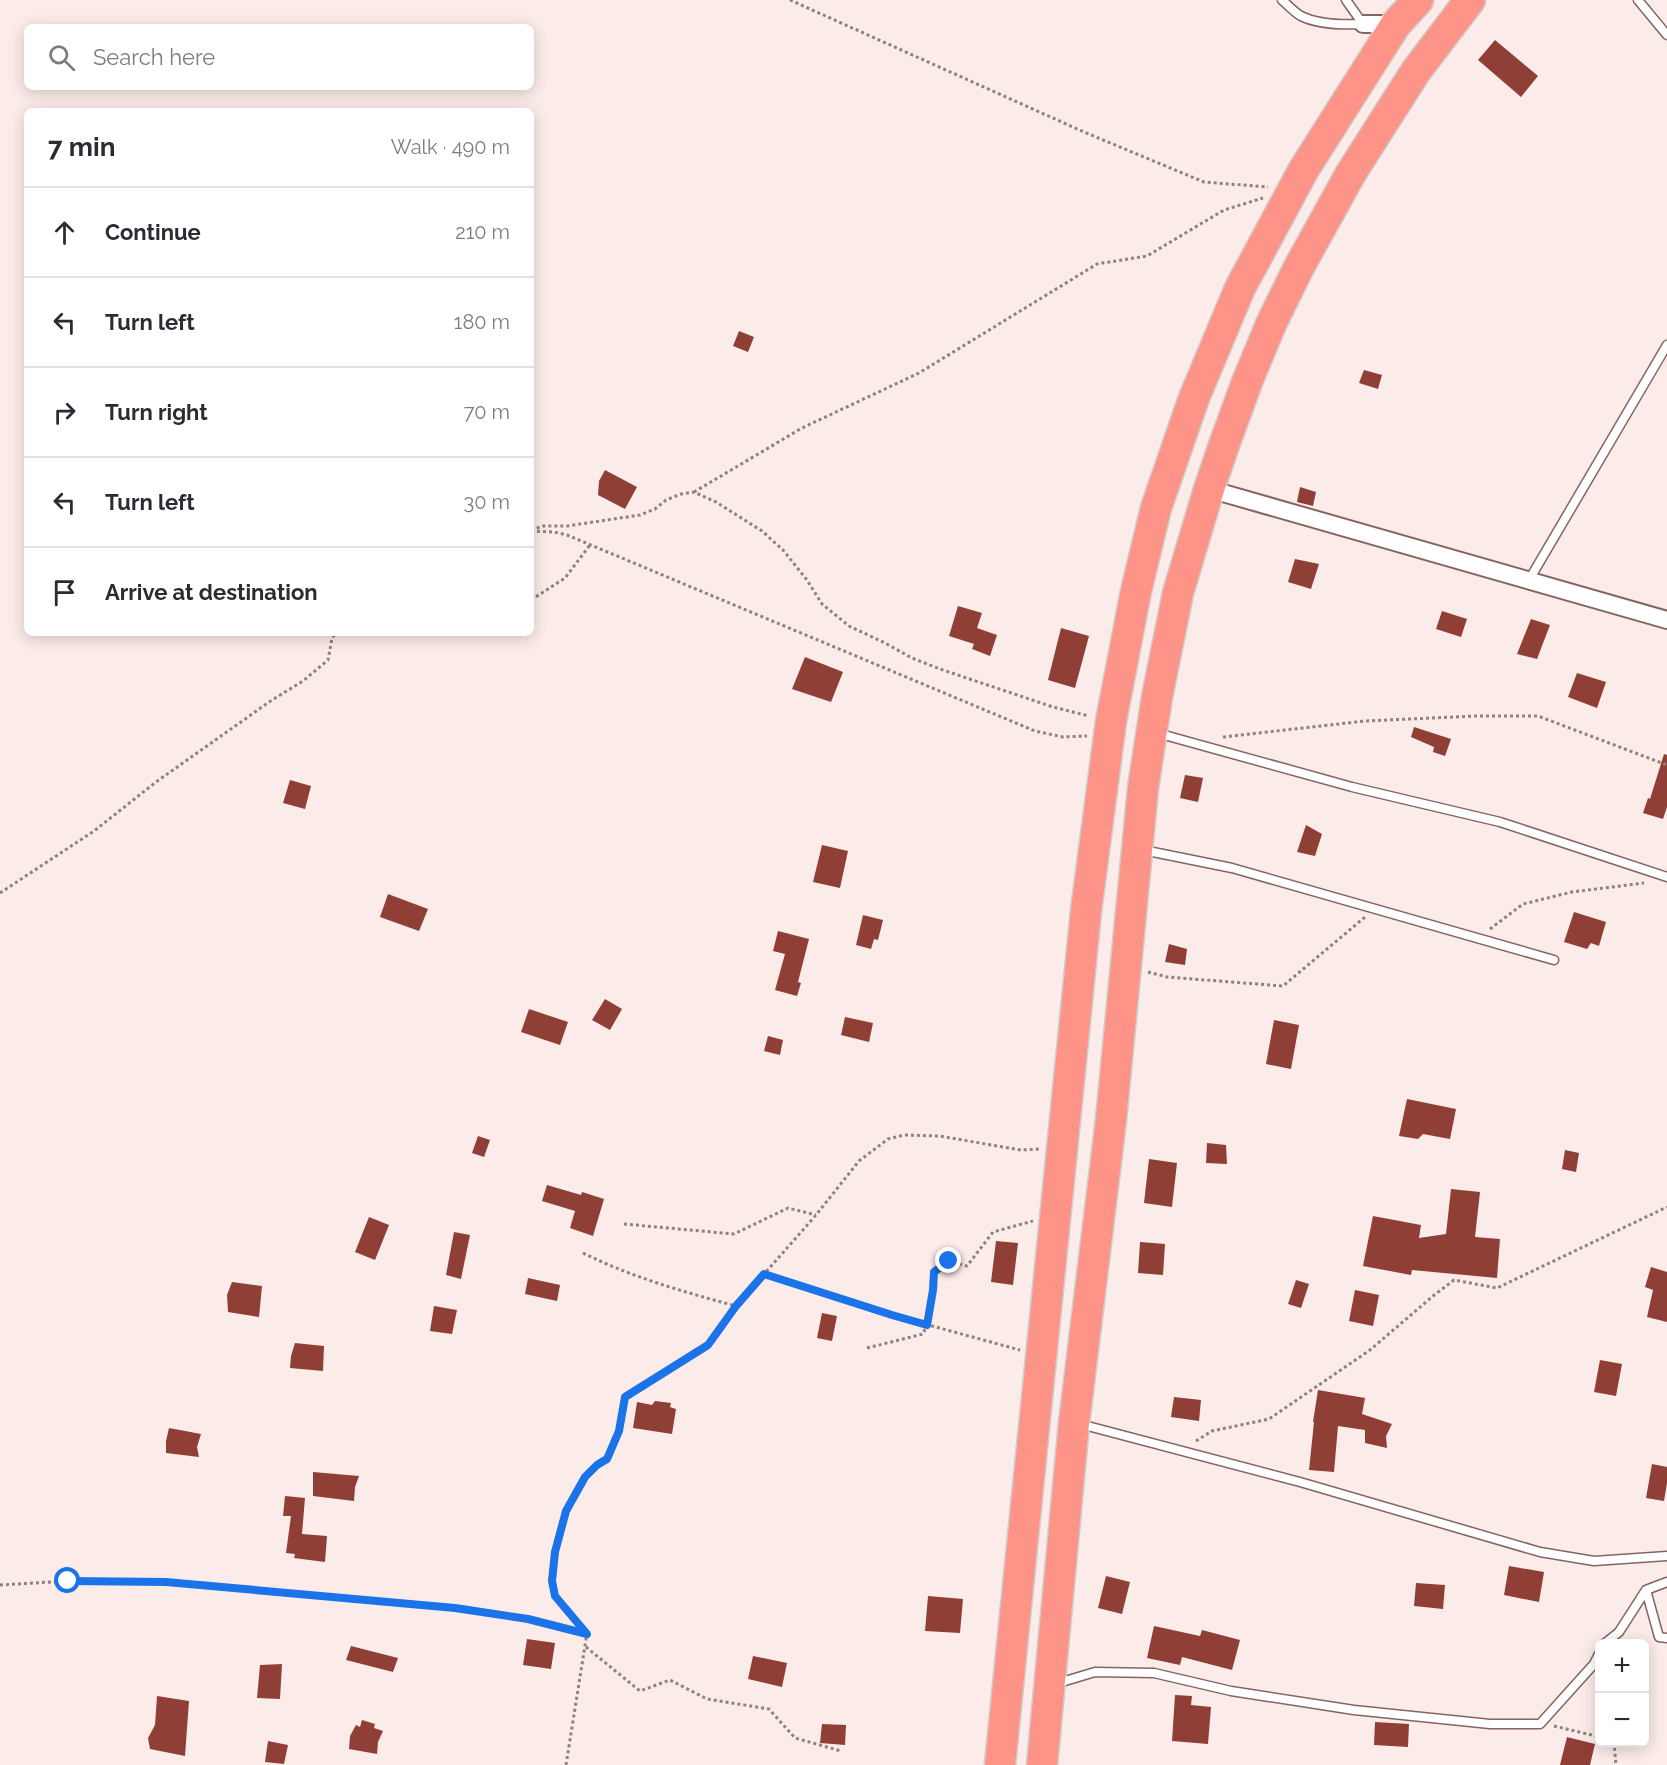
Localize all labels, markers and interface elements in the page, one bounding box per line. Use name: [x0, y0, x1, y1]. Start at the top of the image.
search box: [24, 24, 534, 90]
icon: search: [45, 41, 78, 74]
text: Search here: [93, 44, 215, 70]
text: 7 min: [48, 132, 115, 162]
text: Walk · 490 m: [391, 135, 510, 159]
icon: ahead: [48, 216, 81, 249]
text: Continue: [105, 219, 201, 245]
text: 210 m: [455, 220, 510, 244]
icon: left: [48, 306, 81, 339]
text: Turn left: [105, 309, 195, 335]
text: 180 m: [454, 310, 510, 334]
icon: right: [48, 396, 81, 429]
text: Turn right: [105, 399, 208, 425]
text: 70 m: [464, 400, 510, 424]
icon: left: [48, 486, 81, 519]
text: Turn left: [105, 489, 195, 515]
text: 30 m: [464, 490, 510, 514]
icon: arrive: [48, 576, 81, 609]
text: Arrive at destination: [105, 579, 318, 605]
route end: [935, 1247, 961, 1273]
route start: [54, 1567, 80, 1593]
map controls: [1595, 1639, 1649, 1747]
button: +: [1595, 1639, 1649, 1693]
button: −: [1595, 1693, 1649, 1747]

